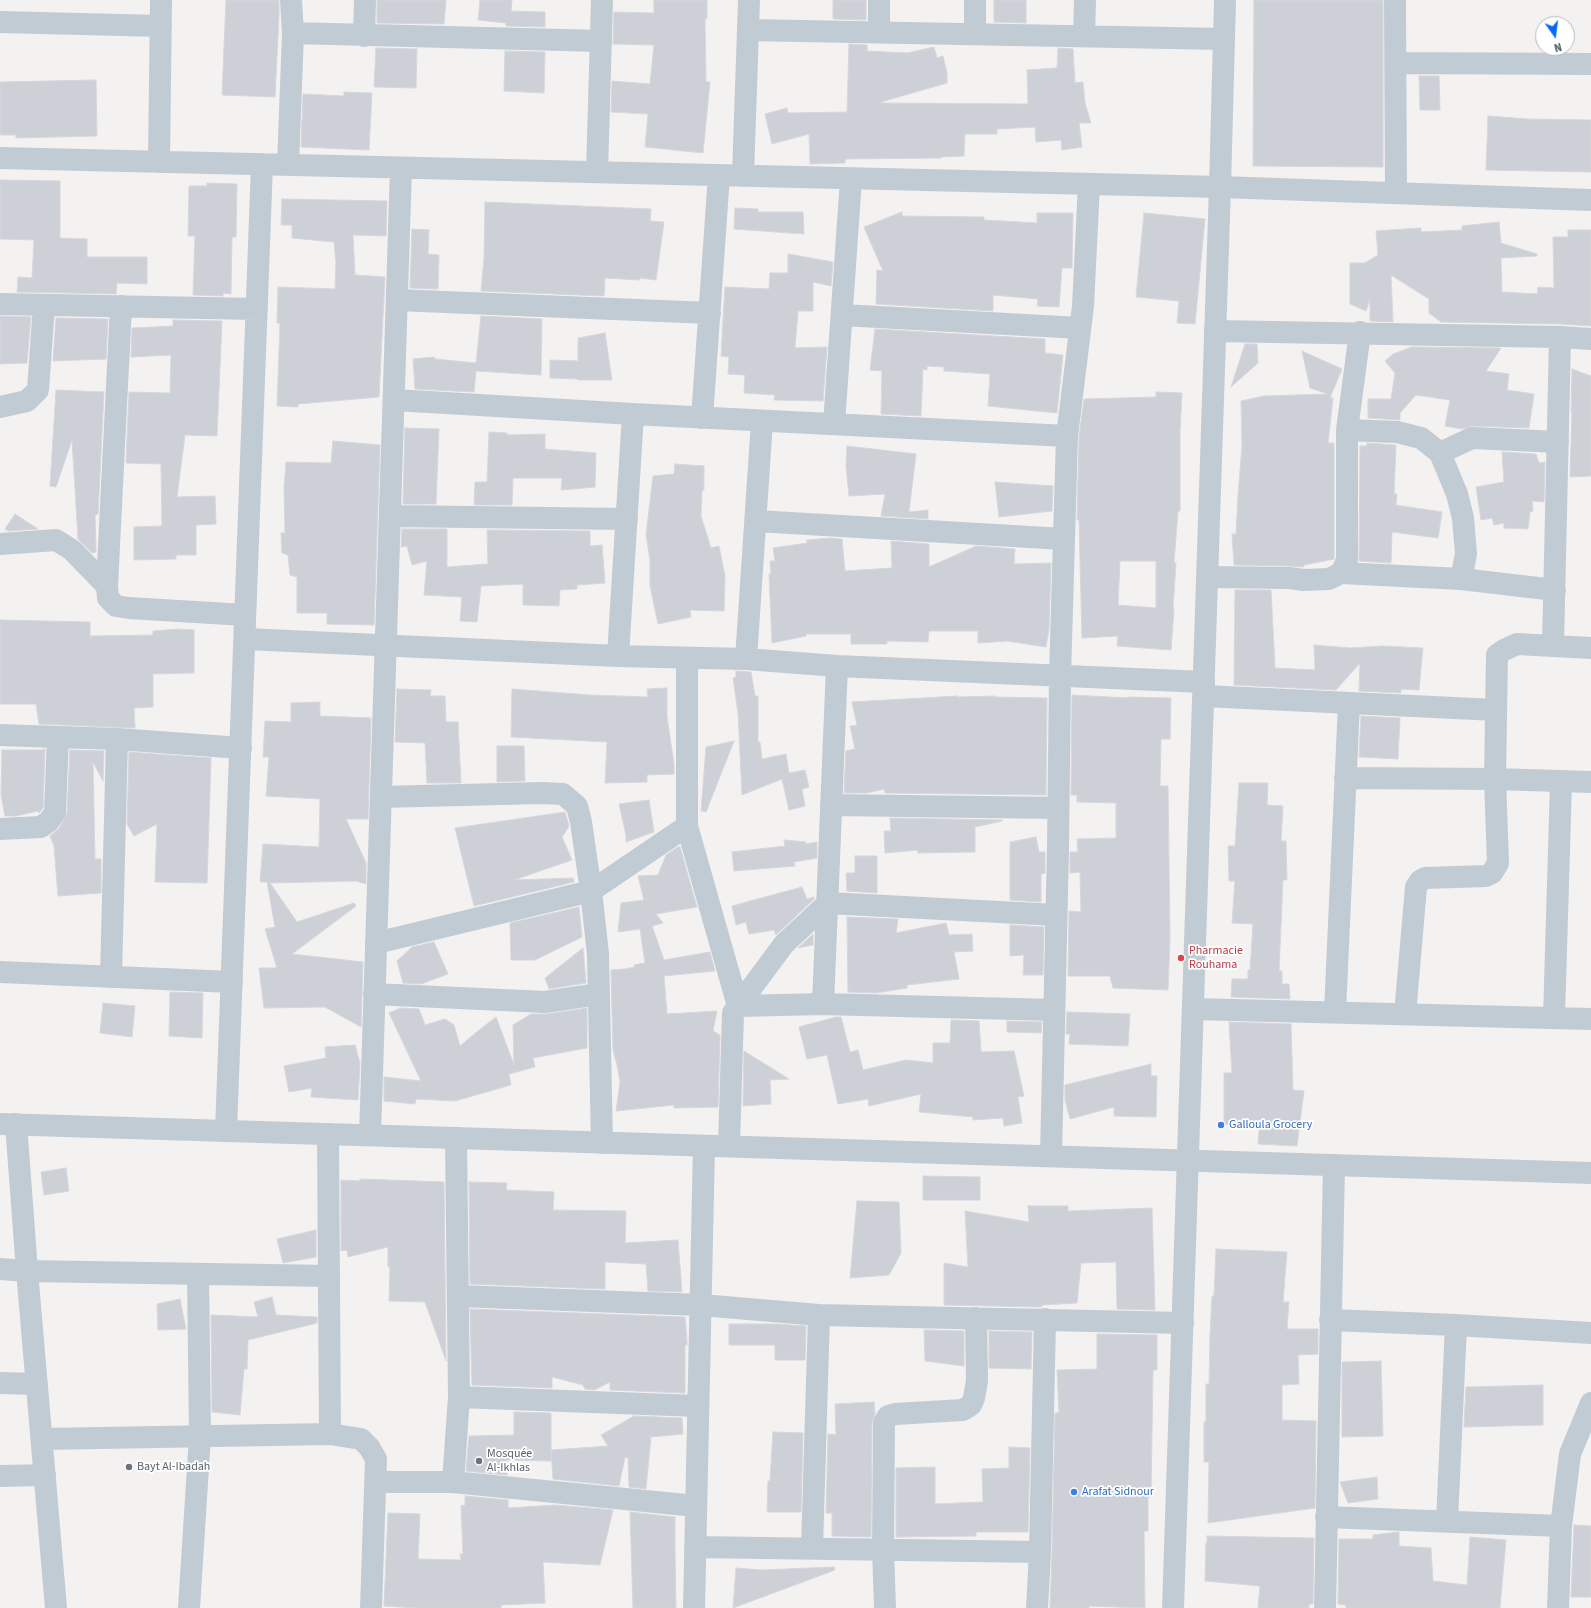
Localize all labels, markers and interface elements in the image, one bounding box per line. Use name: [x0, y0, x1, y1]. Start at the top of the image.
north arrow: [1535, 16, 1575, 56]
text: N: [1552, 39, 1563, 55]
place label: Pharmacie Rouhama: [1189, 944, 1243, 972]
marker: Pharmacie Rouhama: [1176, 953, 1186, 963]
place label: Galloula Grocery: [1229, 1118, 1312, 1132]
marker: Galloula Grocery: [1216, 1120, 1226, 1130]
place label: Mosquée Al-Ikhlas: [487, 1447, 532, 1475]
marker: Mosquée Al-Ikhlas: [474, 1456, 484, 1466]
place label: Bayt Al-Ibadah: [137, 1460, 210, 1474]
marker: Bayt Al-Ibadah: [124, 1462, 134, 1472]
place label: Arafat Sidnour: [1082, 1485, 1154, 1499]
marker: Arafat Sidnour: [1069, 1487, 1079, 1497]

